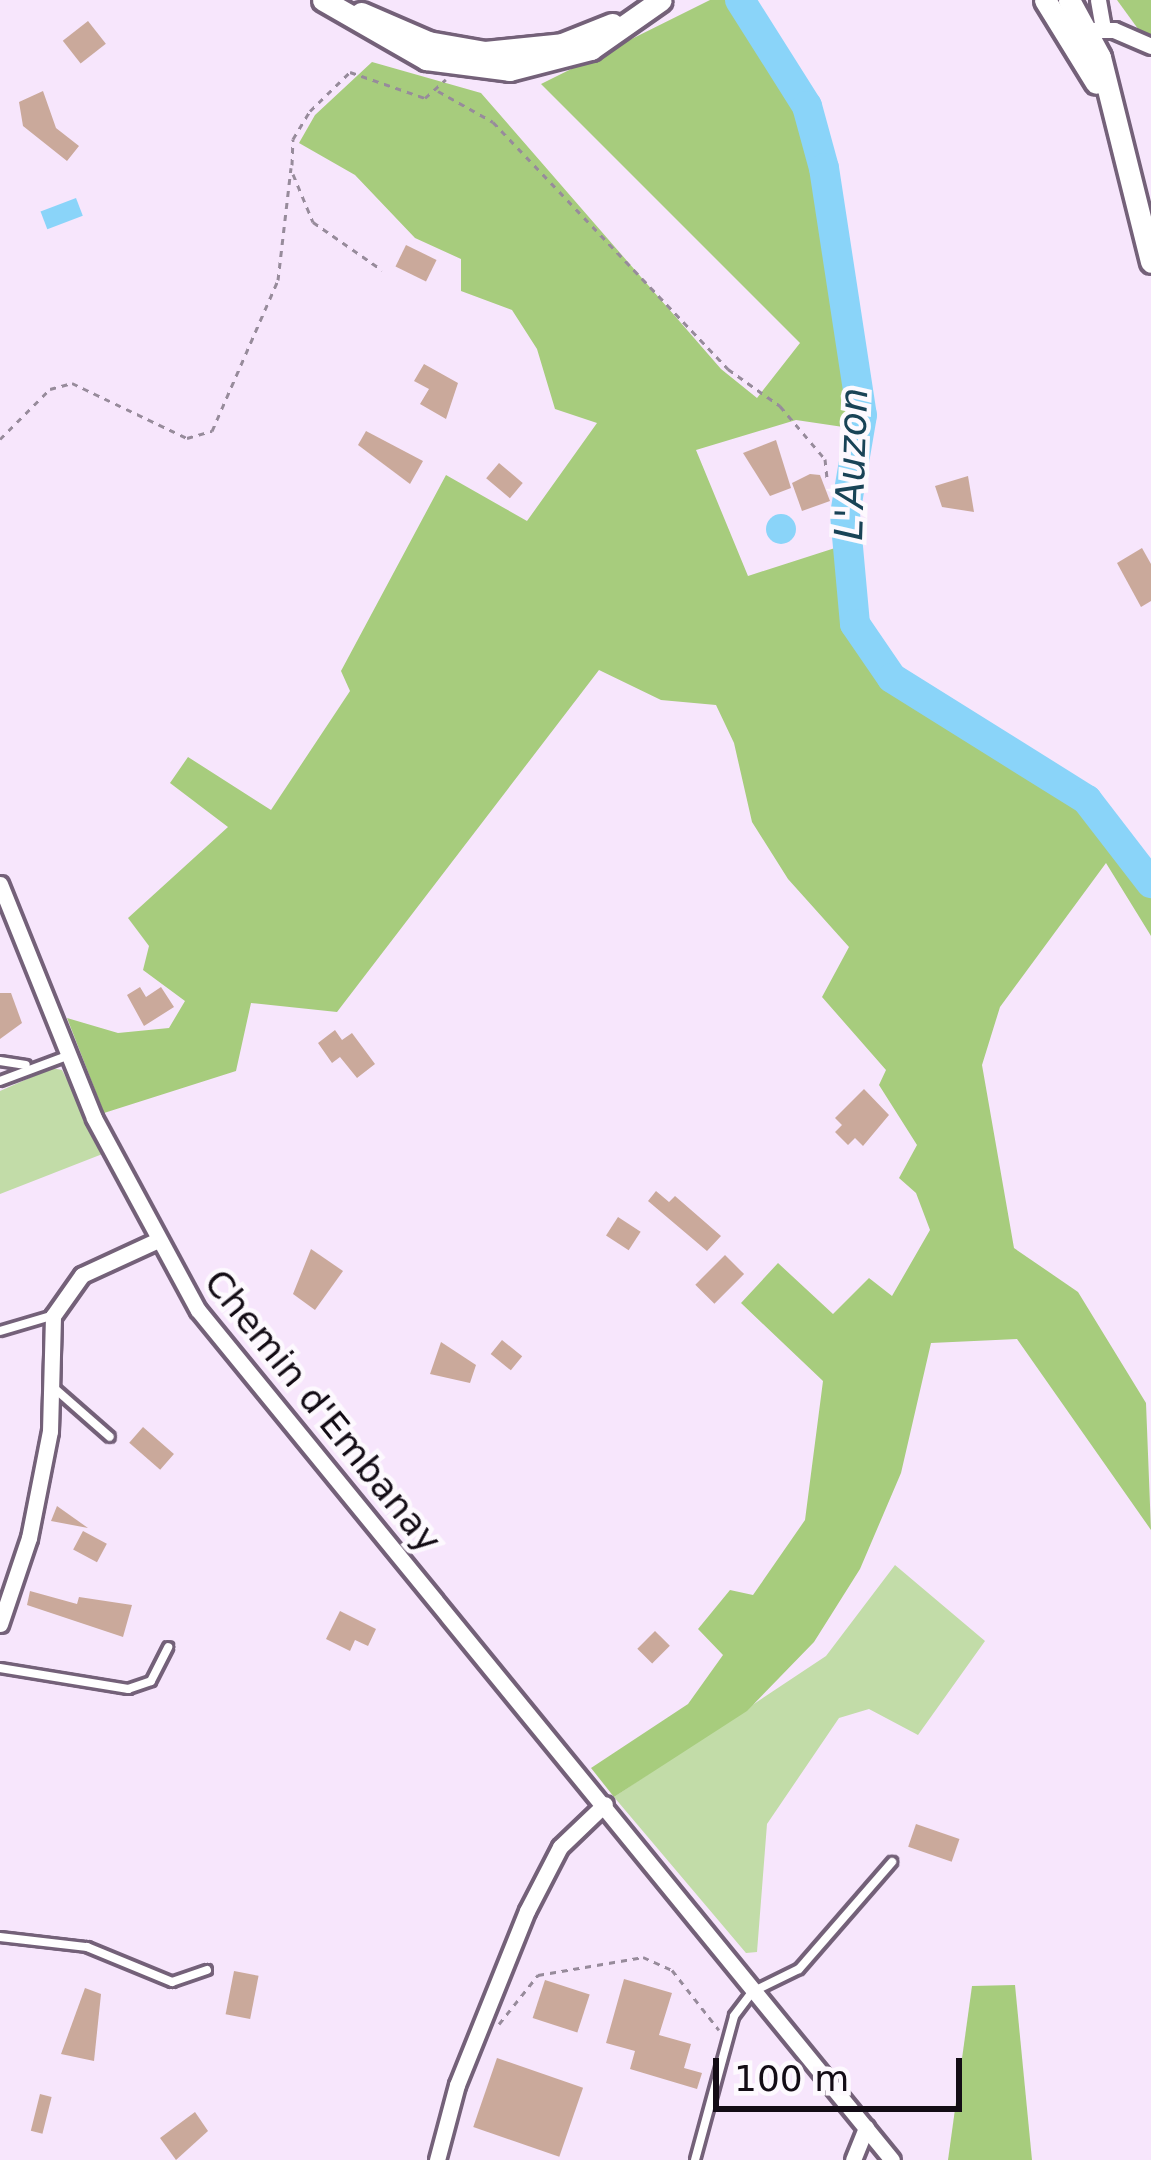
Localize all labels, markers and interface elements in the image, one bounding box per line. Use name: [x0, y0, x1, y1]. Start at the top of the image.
water label: L'Auzon: [826, 387, 878, 541]
street label: Chemin d'Embanay: [196, 1261, 450, 1561]
scale bar: [719, 2034, 968, 2108]
text: 100 m: [734, 2058, 849, 2099]

